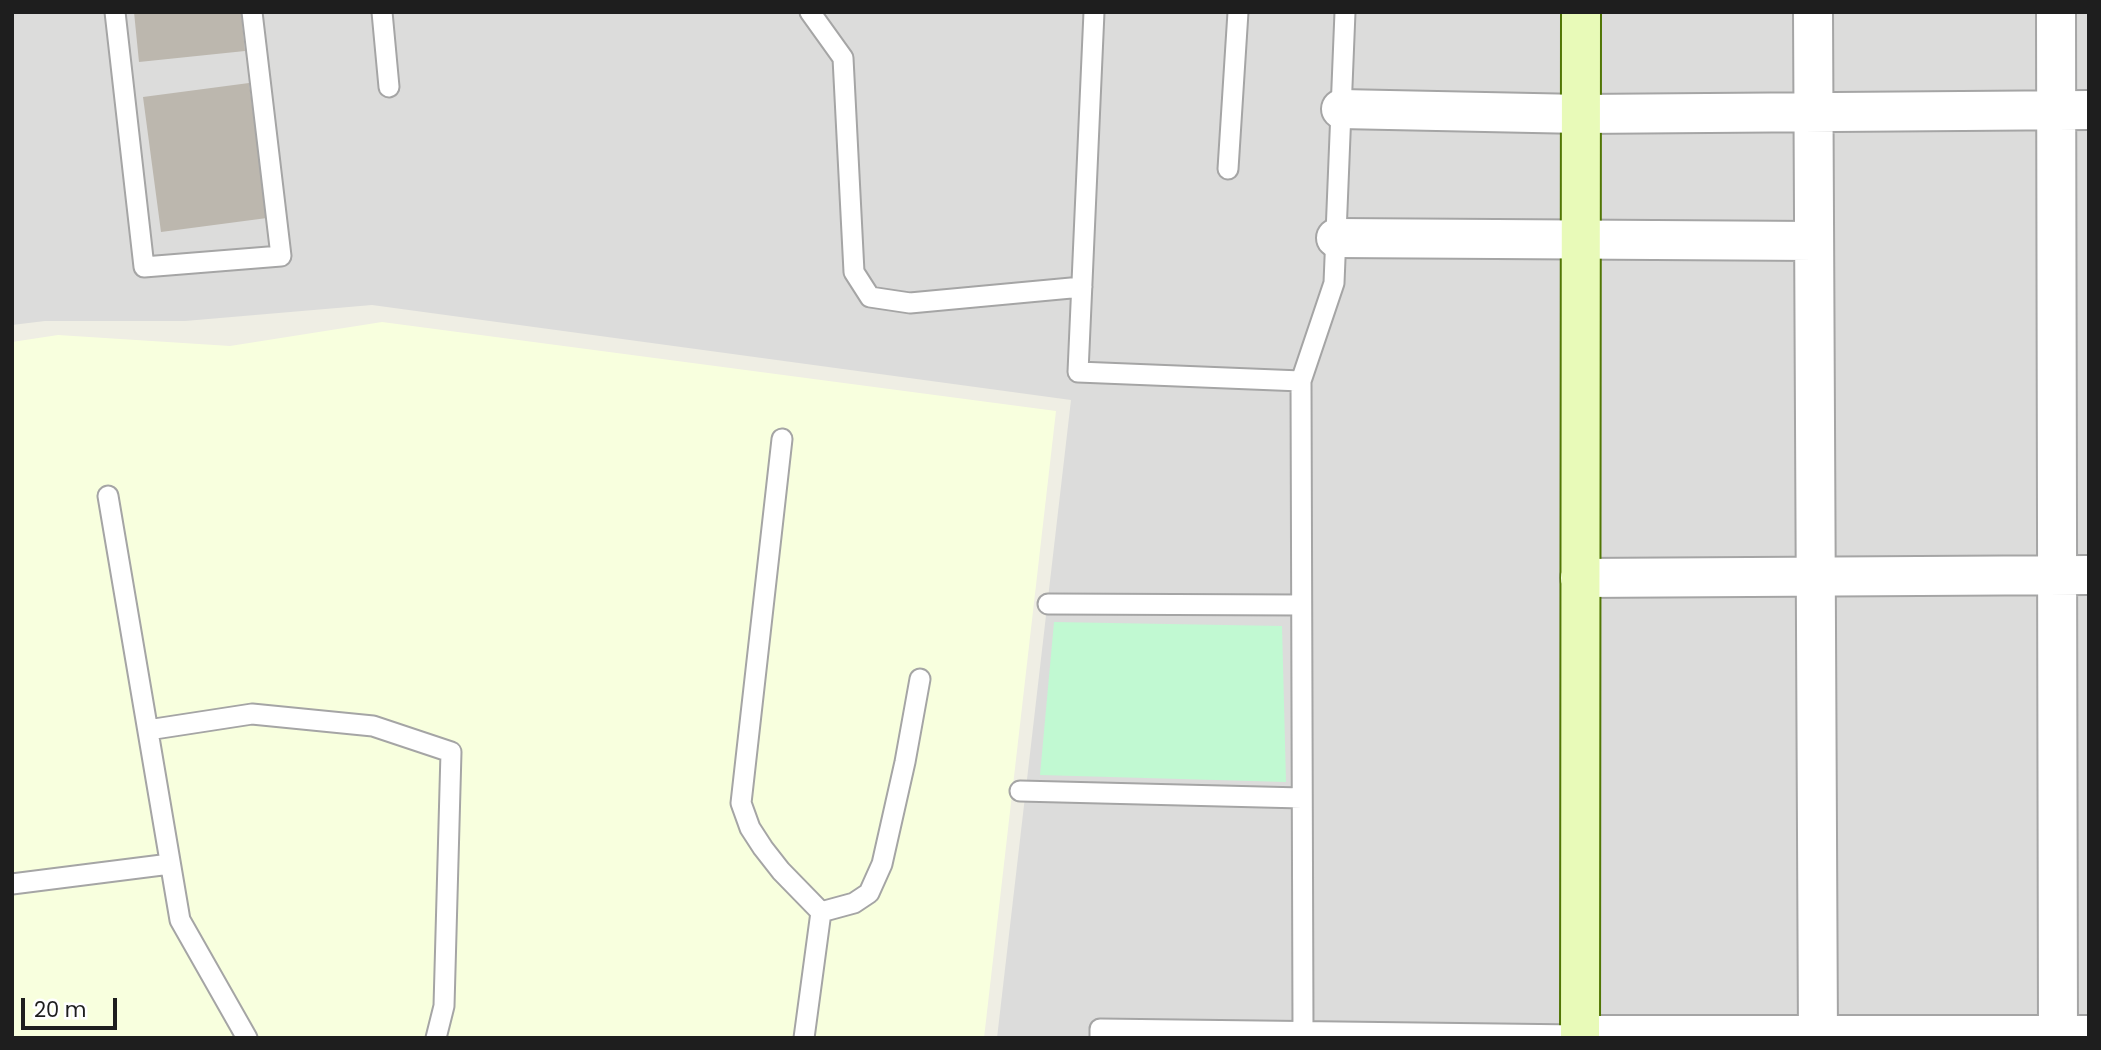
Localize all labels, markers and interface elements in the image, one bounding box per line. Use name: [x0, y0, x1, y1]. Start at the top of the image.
scale bar: [24, 984, 121, 1028]
text: 20 m: [34, 995, 87, 1024]

